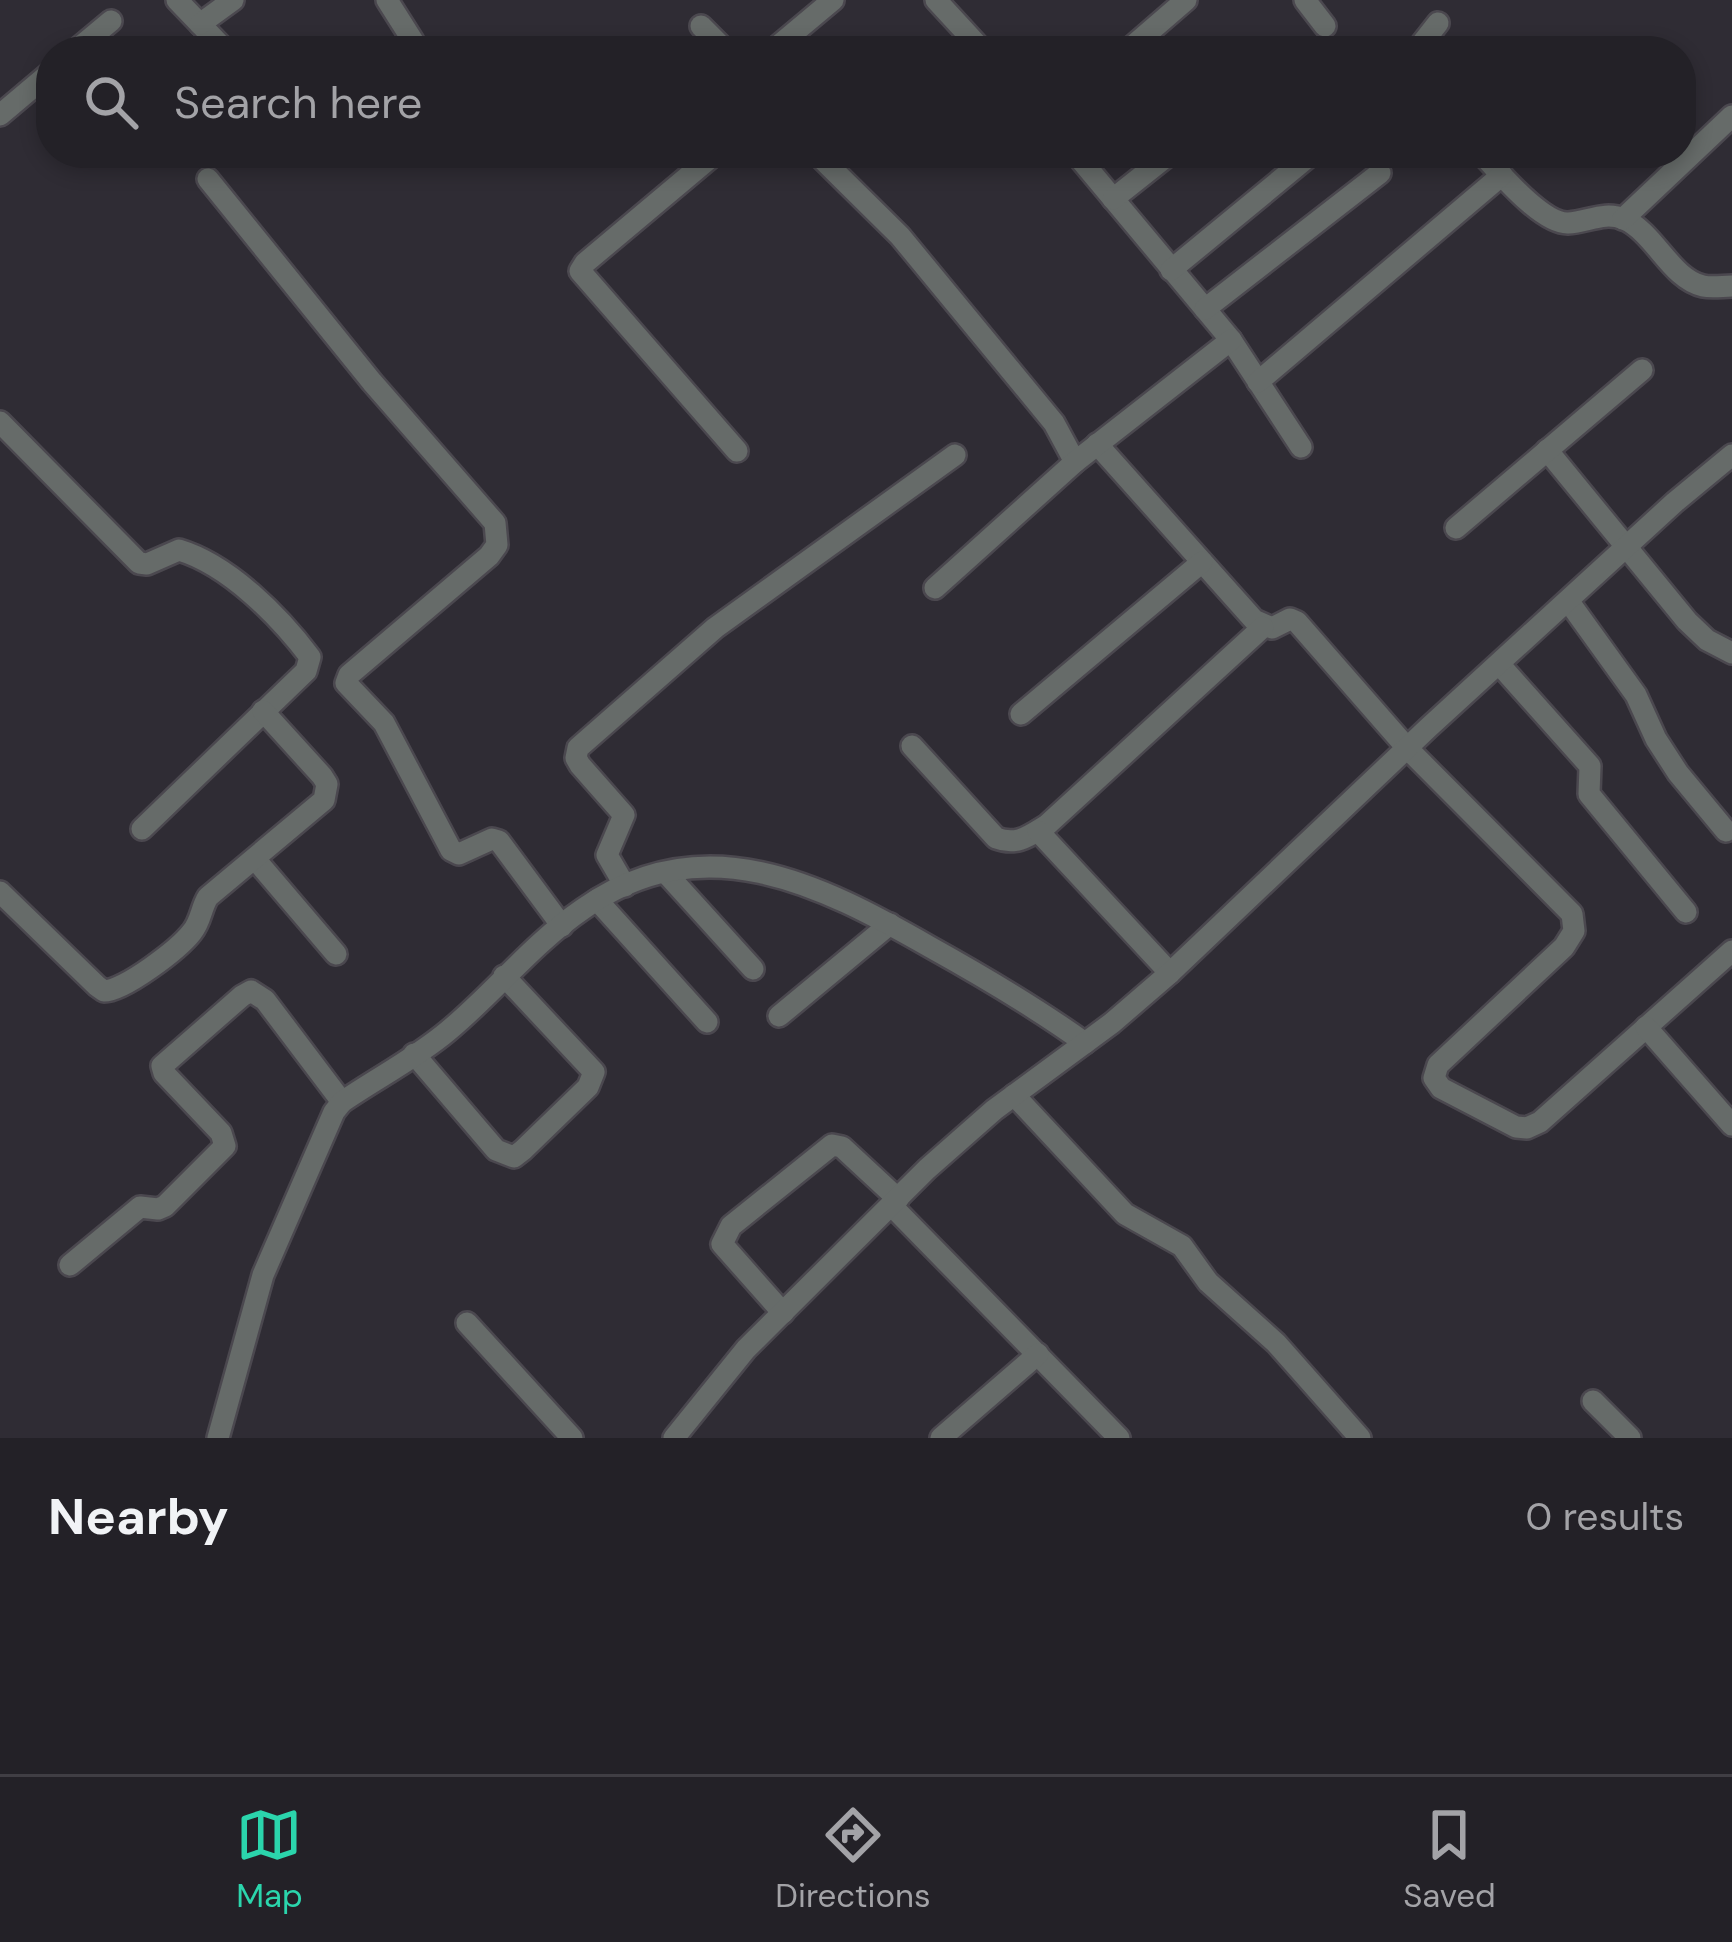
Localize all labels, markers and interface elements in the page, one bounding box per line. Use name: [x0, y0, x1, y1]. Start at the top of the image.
search box: [36, 36, 1696, 168]
icon: search: [78, 69, 144, 135]
text: Search here: [174, 73, 422, 132]
text: Nearby: [48, 1483, 229, 1550]
text: 0 results: [1526, 1491, 1684, 1542]
tab: Map: [236, 1802, 303, 1917]
tab: Directions: [775, 1802, 931, 1917]
tab: Saved: [1403, 1802, 1496, 1917]

